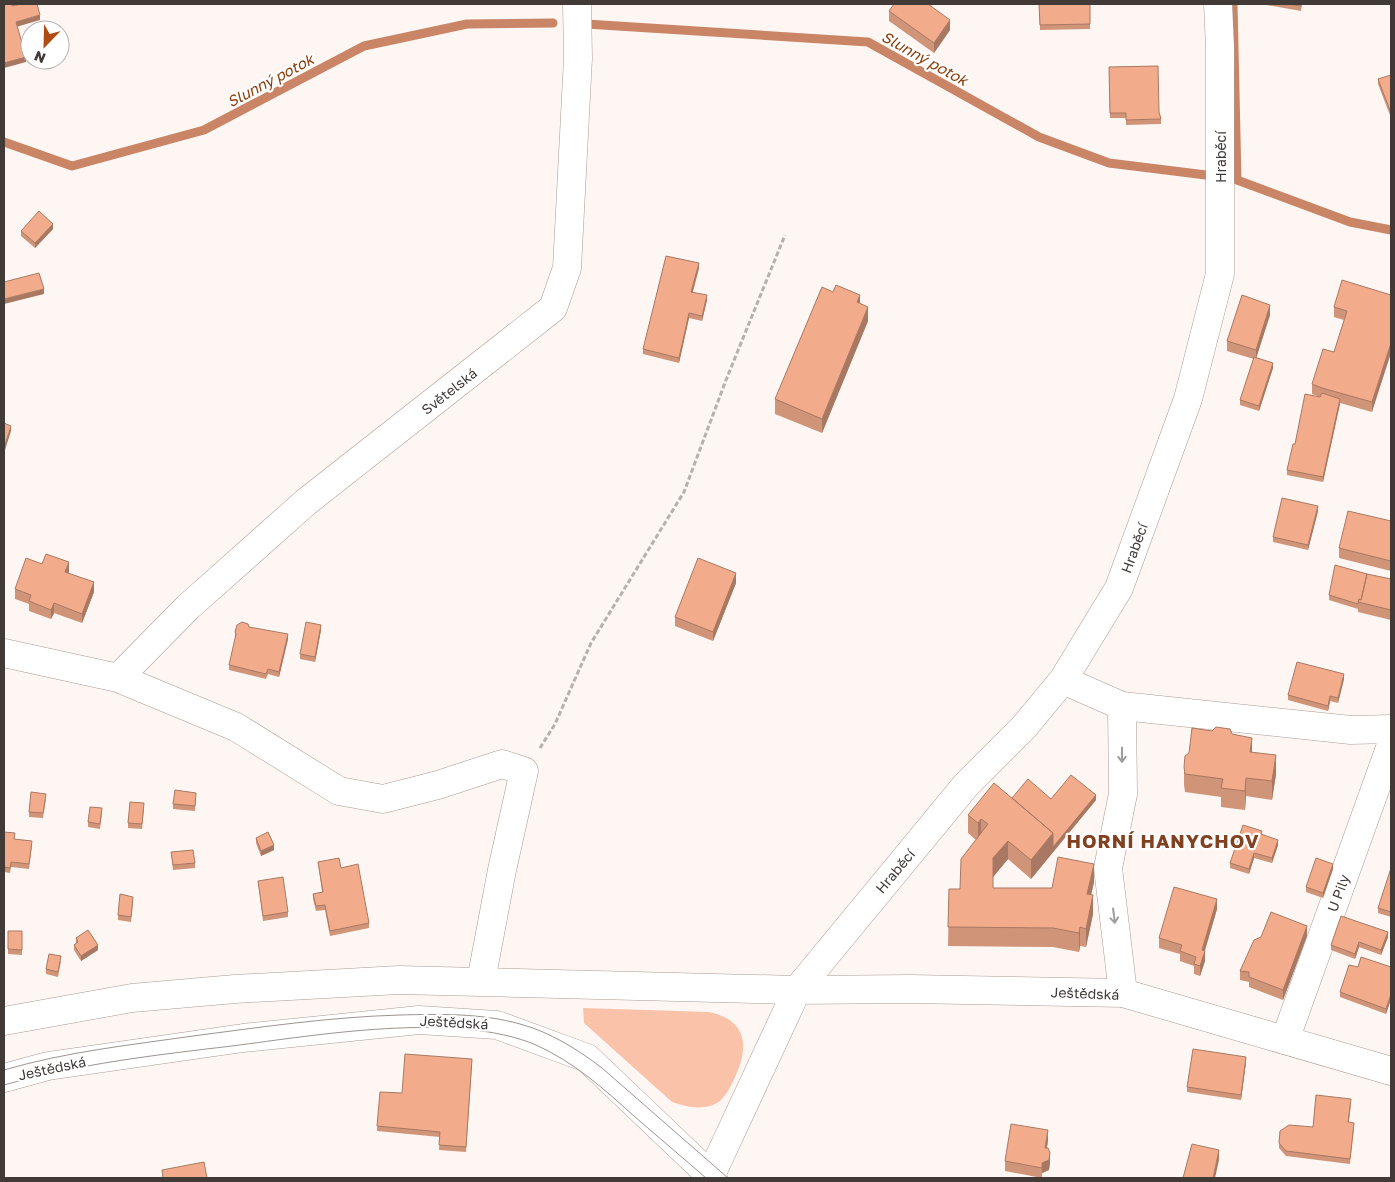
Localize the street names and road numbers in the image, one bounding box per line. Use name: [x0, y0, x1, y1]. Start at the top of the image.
street label: Hraběcí: [1212, 130, 1229, 183]
street label: Světelská: [418, 364, 480, 418]
street label: Hraběcí: [1117, 519, 1151, 575]
street label: Hraběcí: [872, 845, 919, 896]
street label: U Pily: [1323, 872, 1353, 914]
street label: Ještědská: [1050, 983, 1120, 1003]
street label: Ještědská: [419, 1012, 489, 1032]
street label: Ještědská: [17, 1053, 87, 1083]

